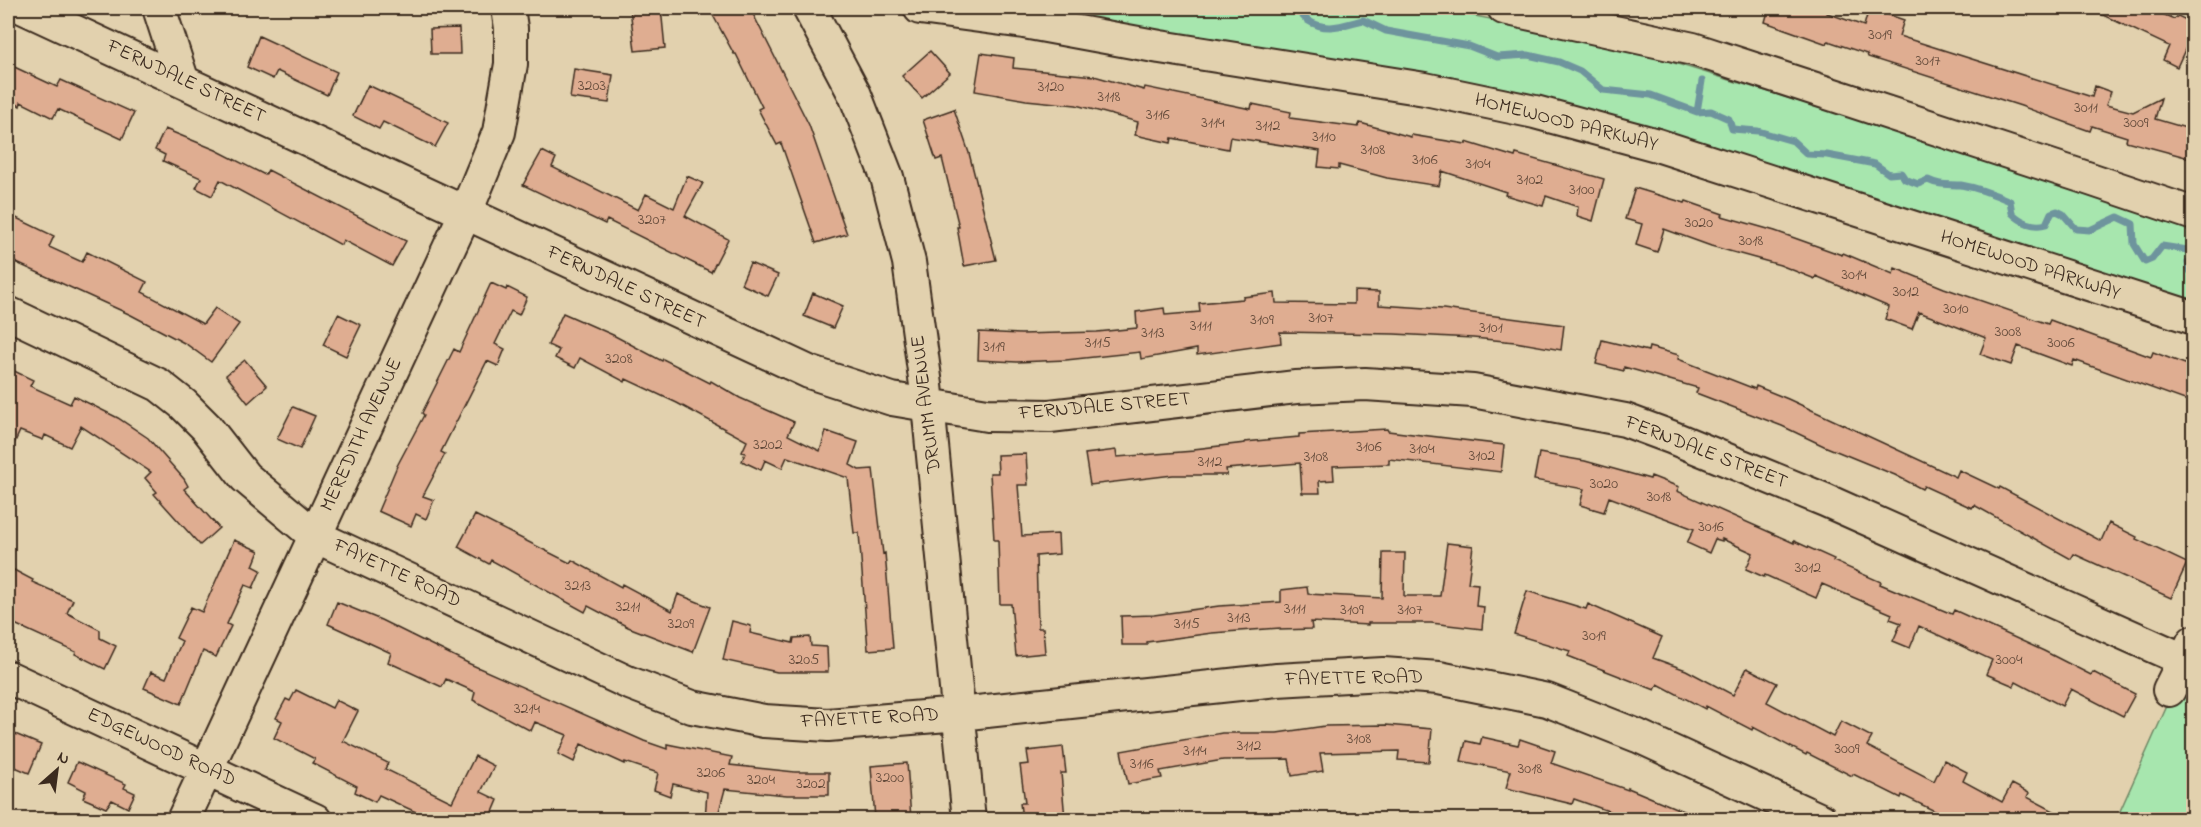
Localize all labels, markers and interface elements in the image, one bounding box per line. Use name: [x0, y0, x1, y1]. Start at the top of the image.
house number: 3019: [1868, 23, 1892, 47]
street label: FERNDALE STREET: [101, 32, 270, 132]
house number: 3017: [1915, 49, 1941, 73]
house number: 3203: [578, 74, 606, 98]
house number: 3120: [1038, 75, 1064, 99]
house number: 3118: [1098, 85, 1120, 109]
street label: HOMEWOOD PARKWAY: [1471, 86, 1661, 160]
house number: 3011: [2074, 96, 2098, 120]
house number: 3116: [1146, 103, 1170, 127]
house number: 3114: [1201, 111, 1225, 135]
house number: 3009: [2123, 111, 2149, 135]
house number: 3112: [1256, 114, 1280, 138]
house number: 3110: [1312, 125, 1336, 149]
house number: 3108: [1361, 138, 1385, 162]
house number: 3106: [1412, 148, 1438, 172]
house number: 3104: [1465, 152, 1491, 176]
house number: 3102: [1517, 168, 1543, 192]
house number: 3100: [1569, 178, 1595, 202]
house number: 3207: [638, 208, 666, 232]
house number: 3020: [1685, 211, 1713, 235]
street label: HOMEWOOD PARKWAY: [1936, 223, 2124, 309]
house number: 3018: [1739, 229, 1763, 253]
street label: FERNDALE STREET: [541, 238, 710, 338]
house number: 3014: [1841, 263, 1867, 287]
house number: 3012: [1893, 280, 1919, 304]
house number: 3010: [1943, 297, 1969, 321]
house number: 3107: [1308, 306, 1334, 330]
house number: 3109: [1250, 308, 1274, 332]
house number: 3111: [1190, 314, 1212, 338]
house number: 3101: [1479, 316, 1503, 340]
house number: 3008: [1995, 320, 2021, 344]
house number: 3113: [1141, 321, 1165, 345]
house number: 3115: [1085, 331, 1111, 355]
house number: 3006: [2047, 331, 2075, 355]
street label: DRUMM AVENUE: [904, 333, 950, 476]
house number: 3119: [983, 335, 1005, 359]
house number: 3208: [605, 347, 633, 371]
street label: MEREDITH AVENUE: [314, 353, 410, 517]
street label: FERNDALE STREET: [1017, 385, 1192, 429]
street label: FERNDALE STREET: [1619, 408, 1792, 497]
house number: 3202: [753, 433, 783, 457]
house number: 3106: [1356, 435, 1382, 459]
house number: 3104: [1409, 437, 1435, 461]
house number: 3102: [1469, 444, 1495, 468]
house number: 3108: [1304, 445, 1328, 469]
house number: 3112: [1198, 450, 1222, 474]
house number: 3020: [1590, 472, 1618, 496]
house number: 3018: [1647, 485, 1671, 509]
house number: 3016: [1698, 515, 1724, 539]
street label: FAYETTE ROAD: [327, 531, 466, 616]
house number: 3012: [1795, 556, 1821, 580]
house number: 3213: [565, 574, 591, 598]
house number: 3211: [616, 595, 640, 619]
house number: 3111: [1284, 597, 1306, 621]
house number: 3109: [1340, 598, 1364, 622]
house number: 3107: [1397, 598, 1423, 622]
house number: 3113: [1227, 606, 1251, 630]
house number: 3209: [668, 612, 694, 636]
house number: 3115: [1174, 612, 1200, 636]
house number: 3019: [1582, 624, 1606, 648]
house number: 3205: [789, 648, 819, 672]
house number: 3004: [1995, 648, 2023, 672]
street label: FAYETTE ROAD: [1284, 663, 1423, 695]
house number: 3214: [514, 697, 541, 721]
street label: EDGEWOOD ROAD: [82, 701, 240, 795]
street label: FAYETTE ROAD: [799, 701, 940, 737]
house number: 3108: [1347, 727, 1371, 751]
house number: 3112: [1237, 734, 1261, 758]
house number: 3009: [1834, 737, 1860, 761]
house number: 3114: [1183, 739, 1207, 763]
north arrow: [27, 740, 87, 800]
text: N: [53, 745, 74, 772]
house number: 3116: [1130, 752, 1154, 776]
house number: 3018: [1518, 757, 1542, 781]
house number: 3206: [697, 761, 725, 785]
house number: 3200: [876, 766, 904, 790]
house number: 3204: [747, 768, 775, 792]
house number: 3202: [796, 772, 826, 796]

